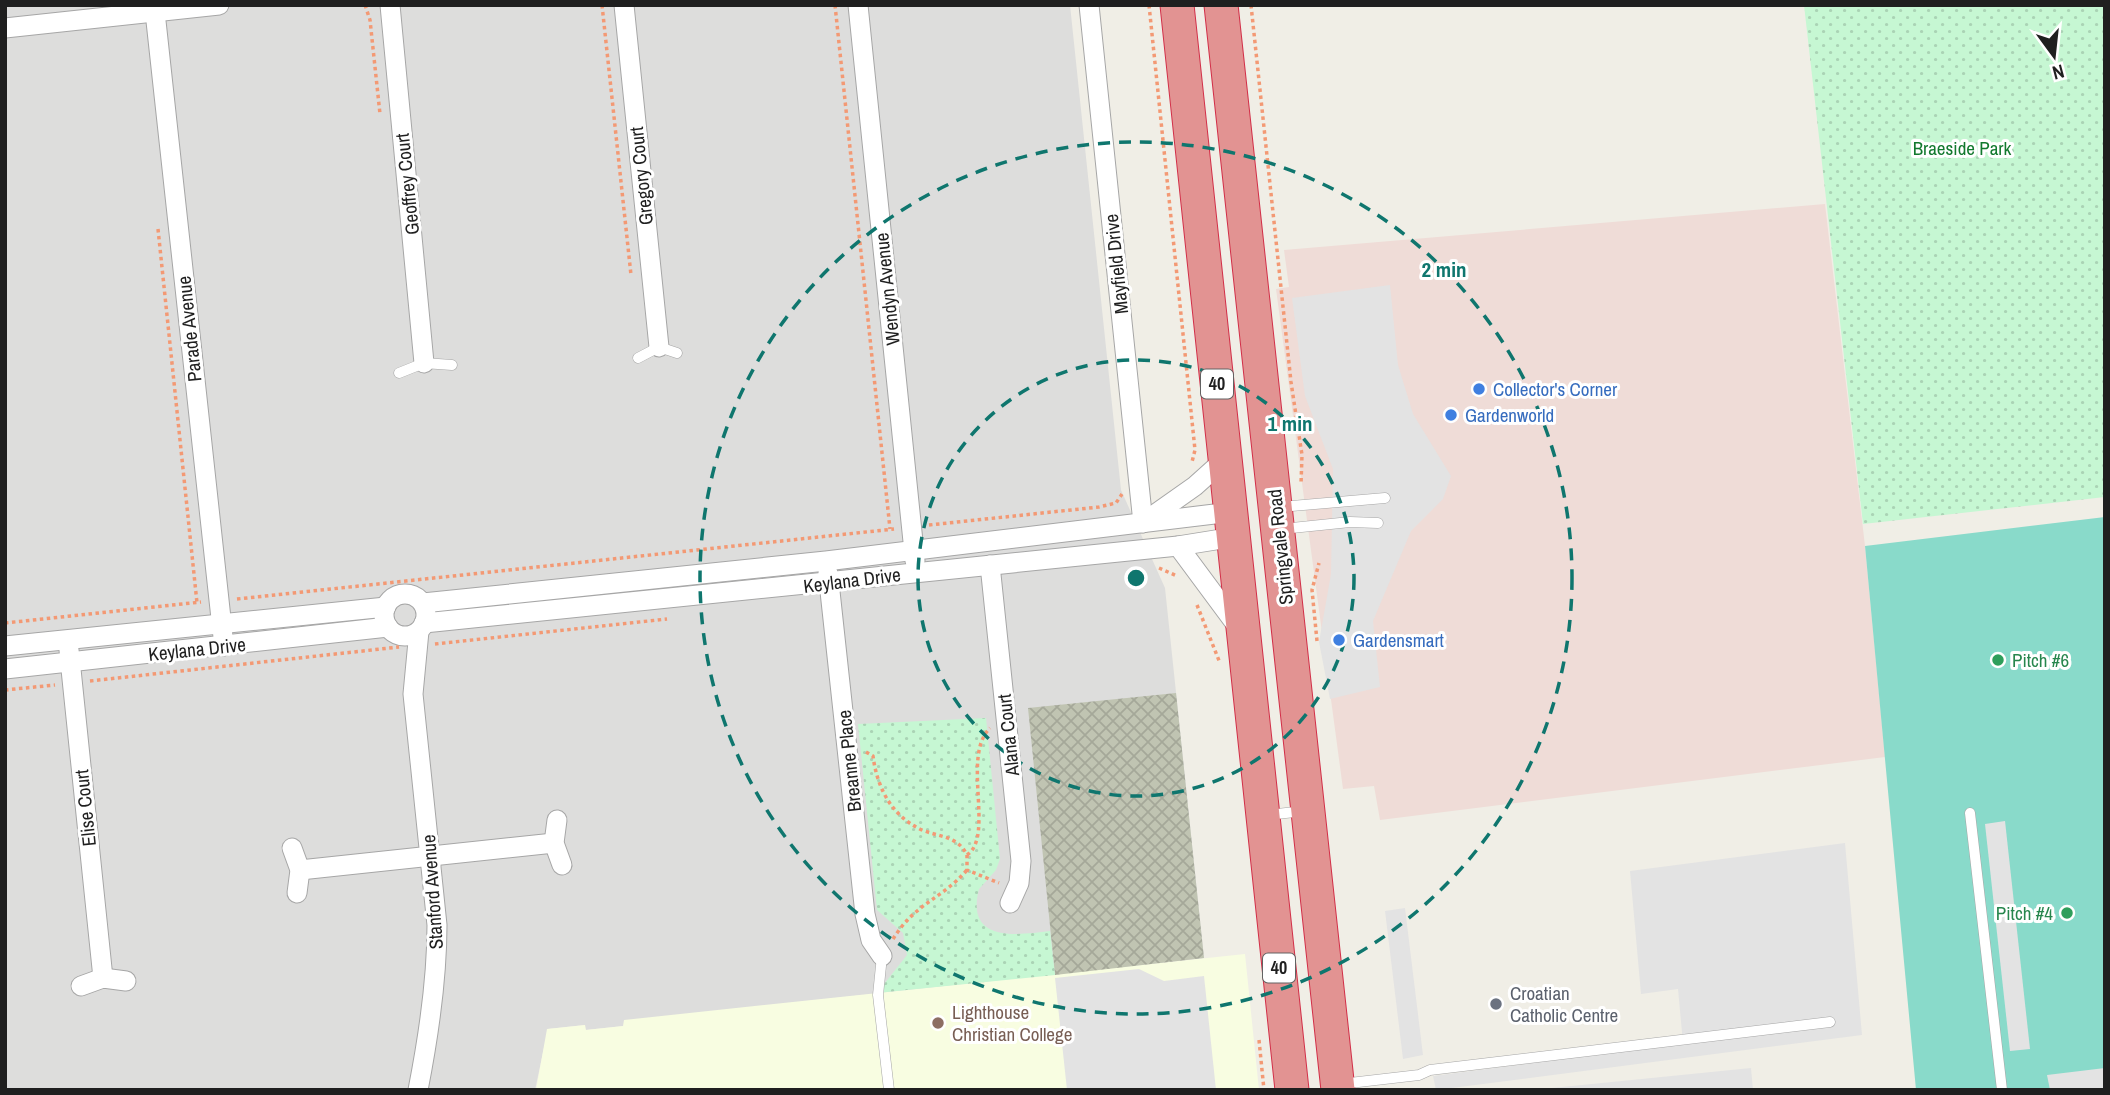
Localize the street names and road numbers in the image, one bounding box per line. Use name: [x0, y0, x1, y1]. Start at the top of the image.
street label: Gregory Court: [623, 125, 659, 226]
street label: Geoffrey Court: [389, 131, 425, 236]
street label: Mayfield Drive: [1098, 213, 1134, 315]
street label: Wendyn Avenue: [868, 231, 906, 347]
street label: Parade Avenue: [171, 275, 207, 383]
road number: 40: [1201, 370, 1233, 398]
street label: Springvale Road: [1261, 488, 1299, 606]
street label: Keylana Drive: [802, 561, 902, 599]
street label: Keylana Drive: [147, 631, 247, 667]
street label: Alana Court: [991, 692, 1025, 778]
street label: Breanne Place: [831, 709, 867, 813]
street label: Elise Court: [68, 768, 102, 848]
street label: Stanford Avenue: [415, 834, 449, 950]
road number: 40: [1263, 953, 1295, 982]

